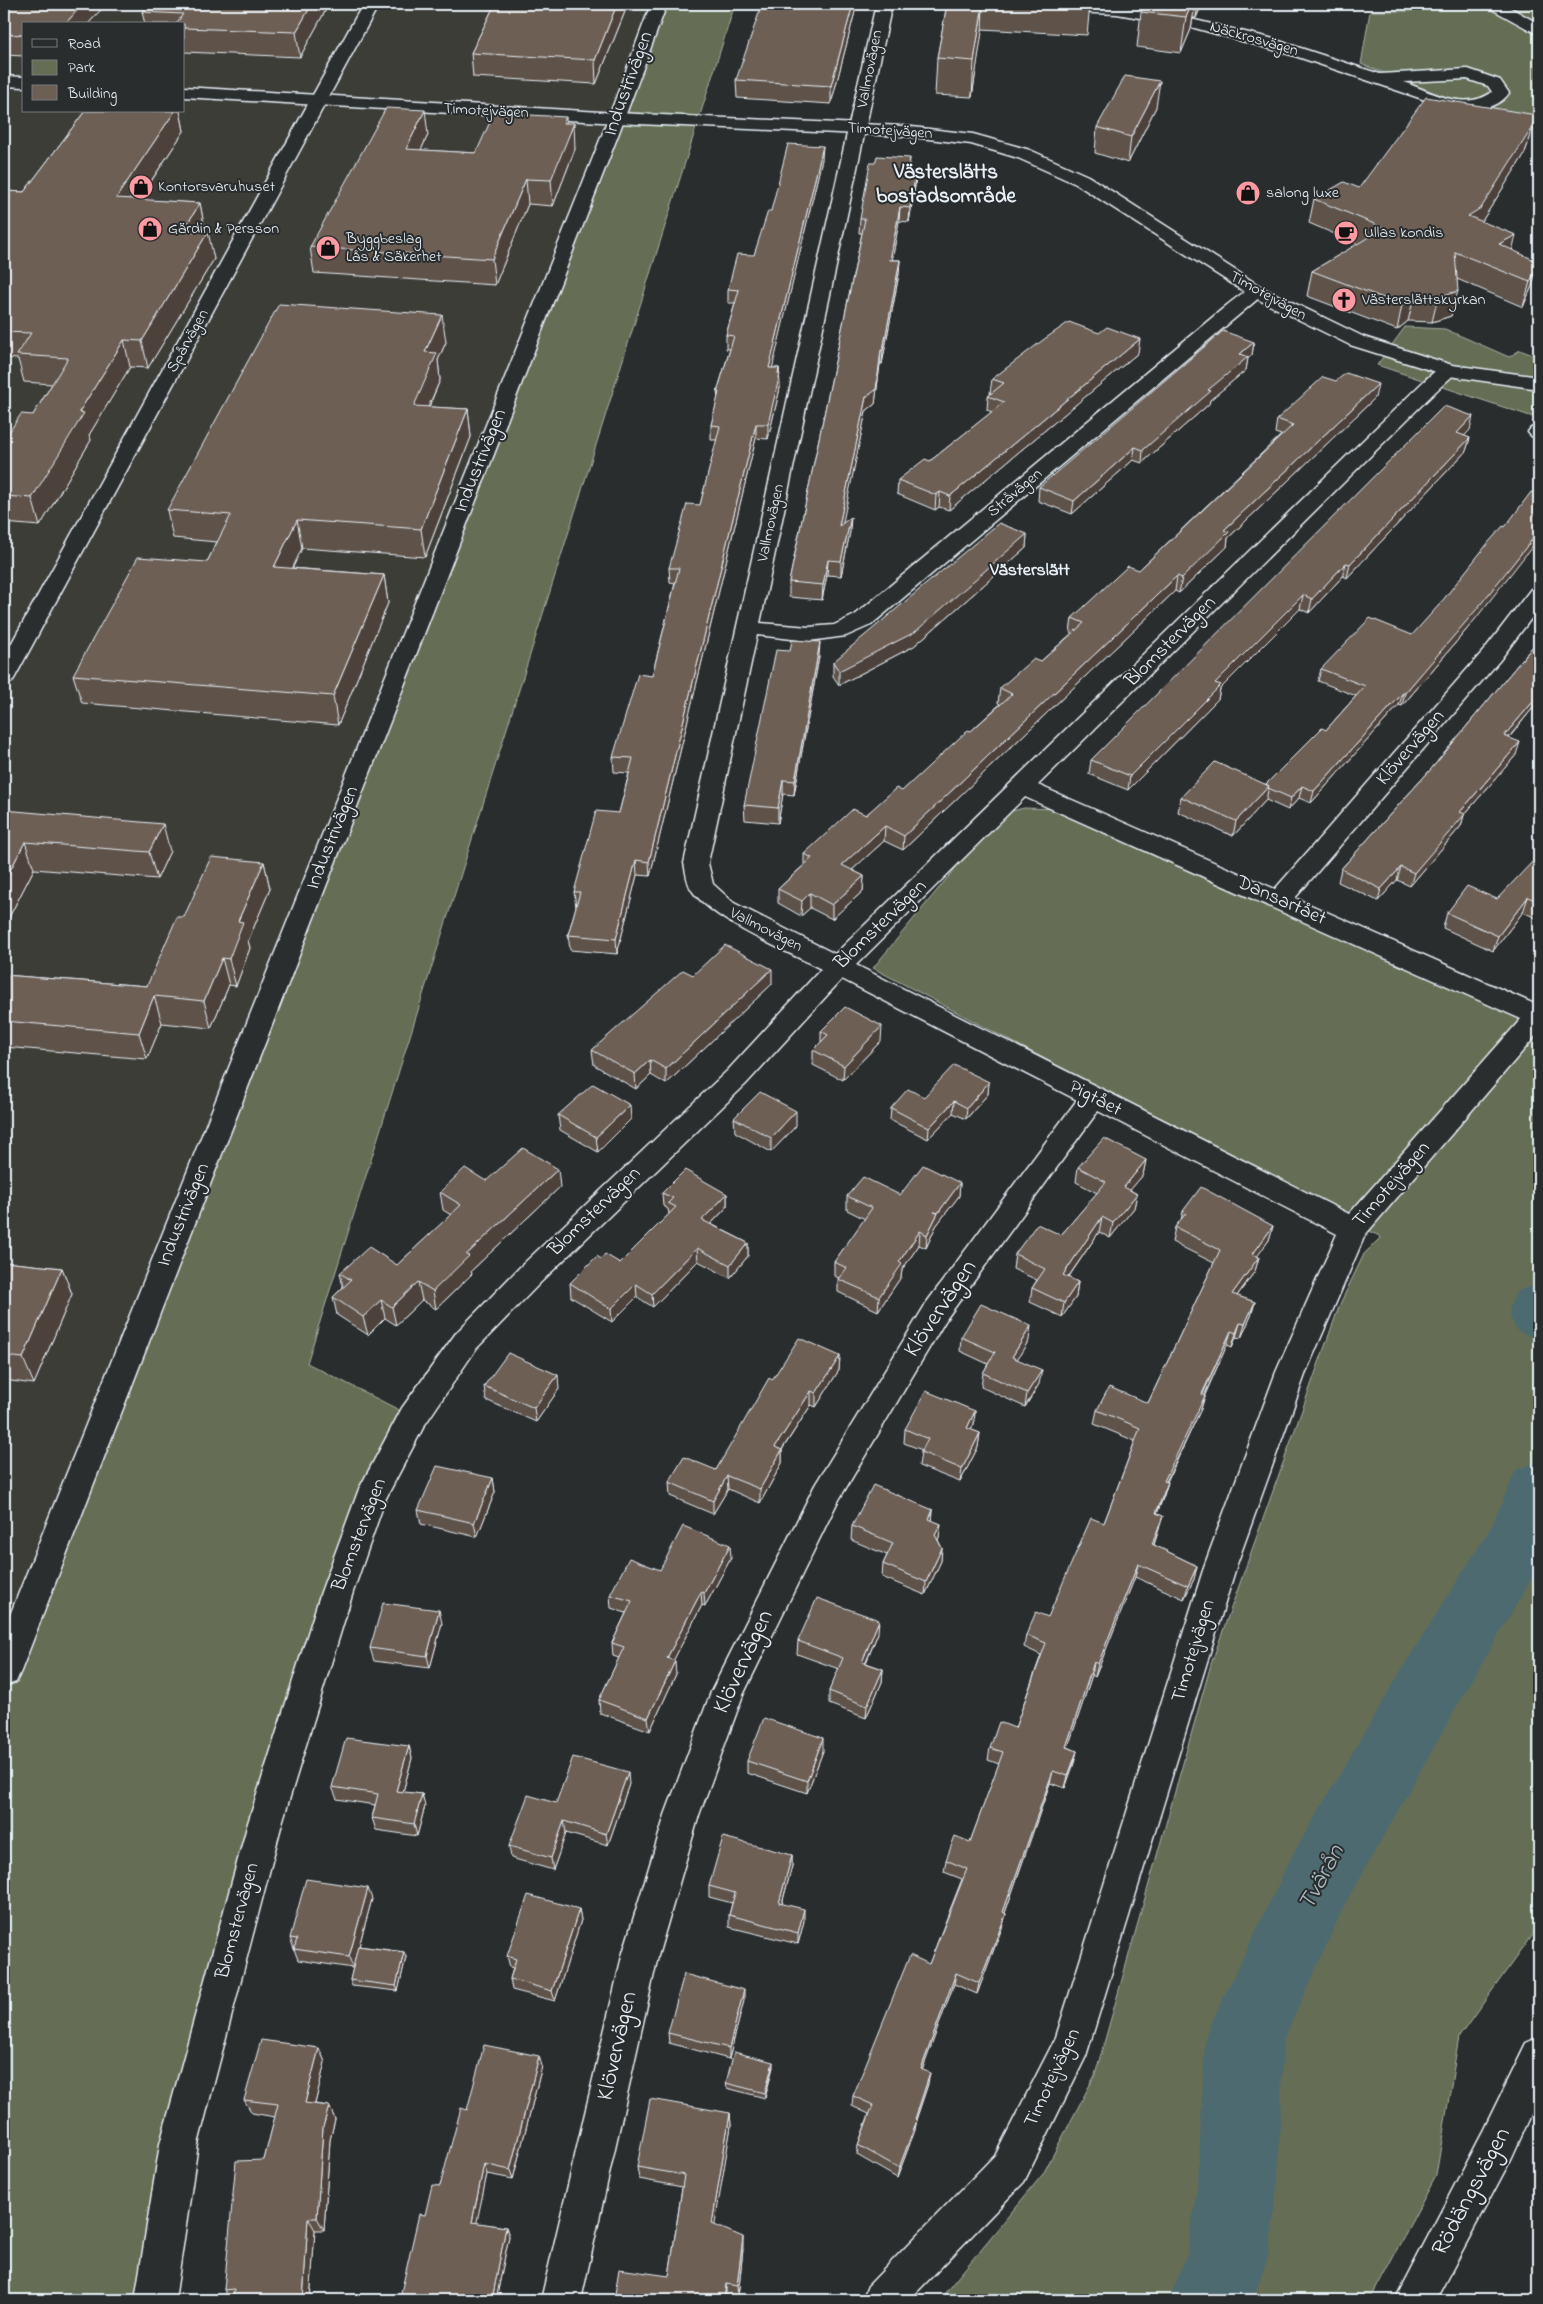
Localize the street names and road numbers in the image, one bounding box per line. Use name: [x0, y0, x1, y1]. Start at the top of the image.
street label: Näckrosvägen: [1207, 15, 1301, 63]
street label: Industrivägen: [597, 27, 662, 141]
street label: Vallmovägen: [851, 28, 889, 111]
street label: Timotejvägen: [443, 97, 529, 125]
street label: Timotejvägen: [847, 116, 933, 146]
street label: Timotejvägen: [1225, 265, 1311, 327]
street label: Spårvägen: [161, 305, 215, 377]
street label: Industrivägen: [447, 405, 516, 518]
street label: Stråvägen: [982, 463, 1048, 523]
street label: Vallmovägen: [751, 482, 791, 565]
street label: Blomstervägen: [1118, 589, 1224, 696]
street label: Klövervägen: [1370, 703, 1453, 793]
street label: Industrivägen: [299, 782, 368, 895]
street label: Dansartået: [1230, 868, 1331, 934]
street label: Blomstervägen: [827, 873, 935, 978]
street label: Vallmovägen: [725, 901, 807, 959]
street label: Pigtået: [1063, 1073, 1127, 1126]
street label: Timotejvägen: [1346, 1135, 1439, 1235]
street label: Industrivägen: [150, 1159, 219, 1272]
street label: Blomstervägen: [541, 1160, 649, 1265]
street label: Klövervägen: [895, 1253, 987, 1365]
street label: Blomstervägen: [325, 1474, 396, 1597]
street label: Timotejvägen: [1165, 1596, 1224, 1706]
street label: Klövervägen: [705, 1604, 783, 1720]
street label: Blomstervägen: [208, 1860, 268, 1984]
street label: Klövervägen: [588, 1988, 648, 2104]
street label: Timotejvägen: [1017, 2024, 1090, 2133]
street label: Rödängsvägen: [1423, 2122, 1521, 2262]

